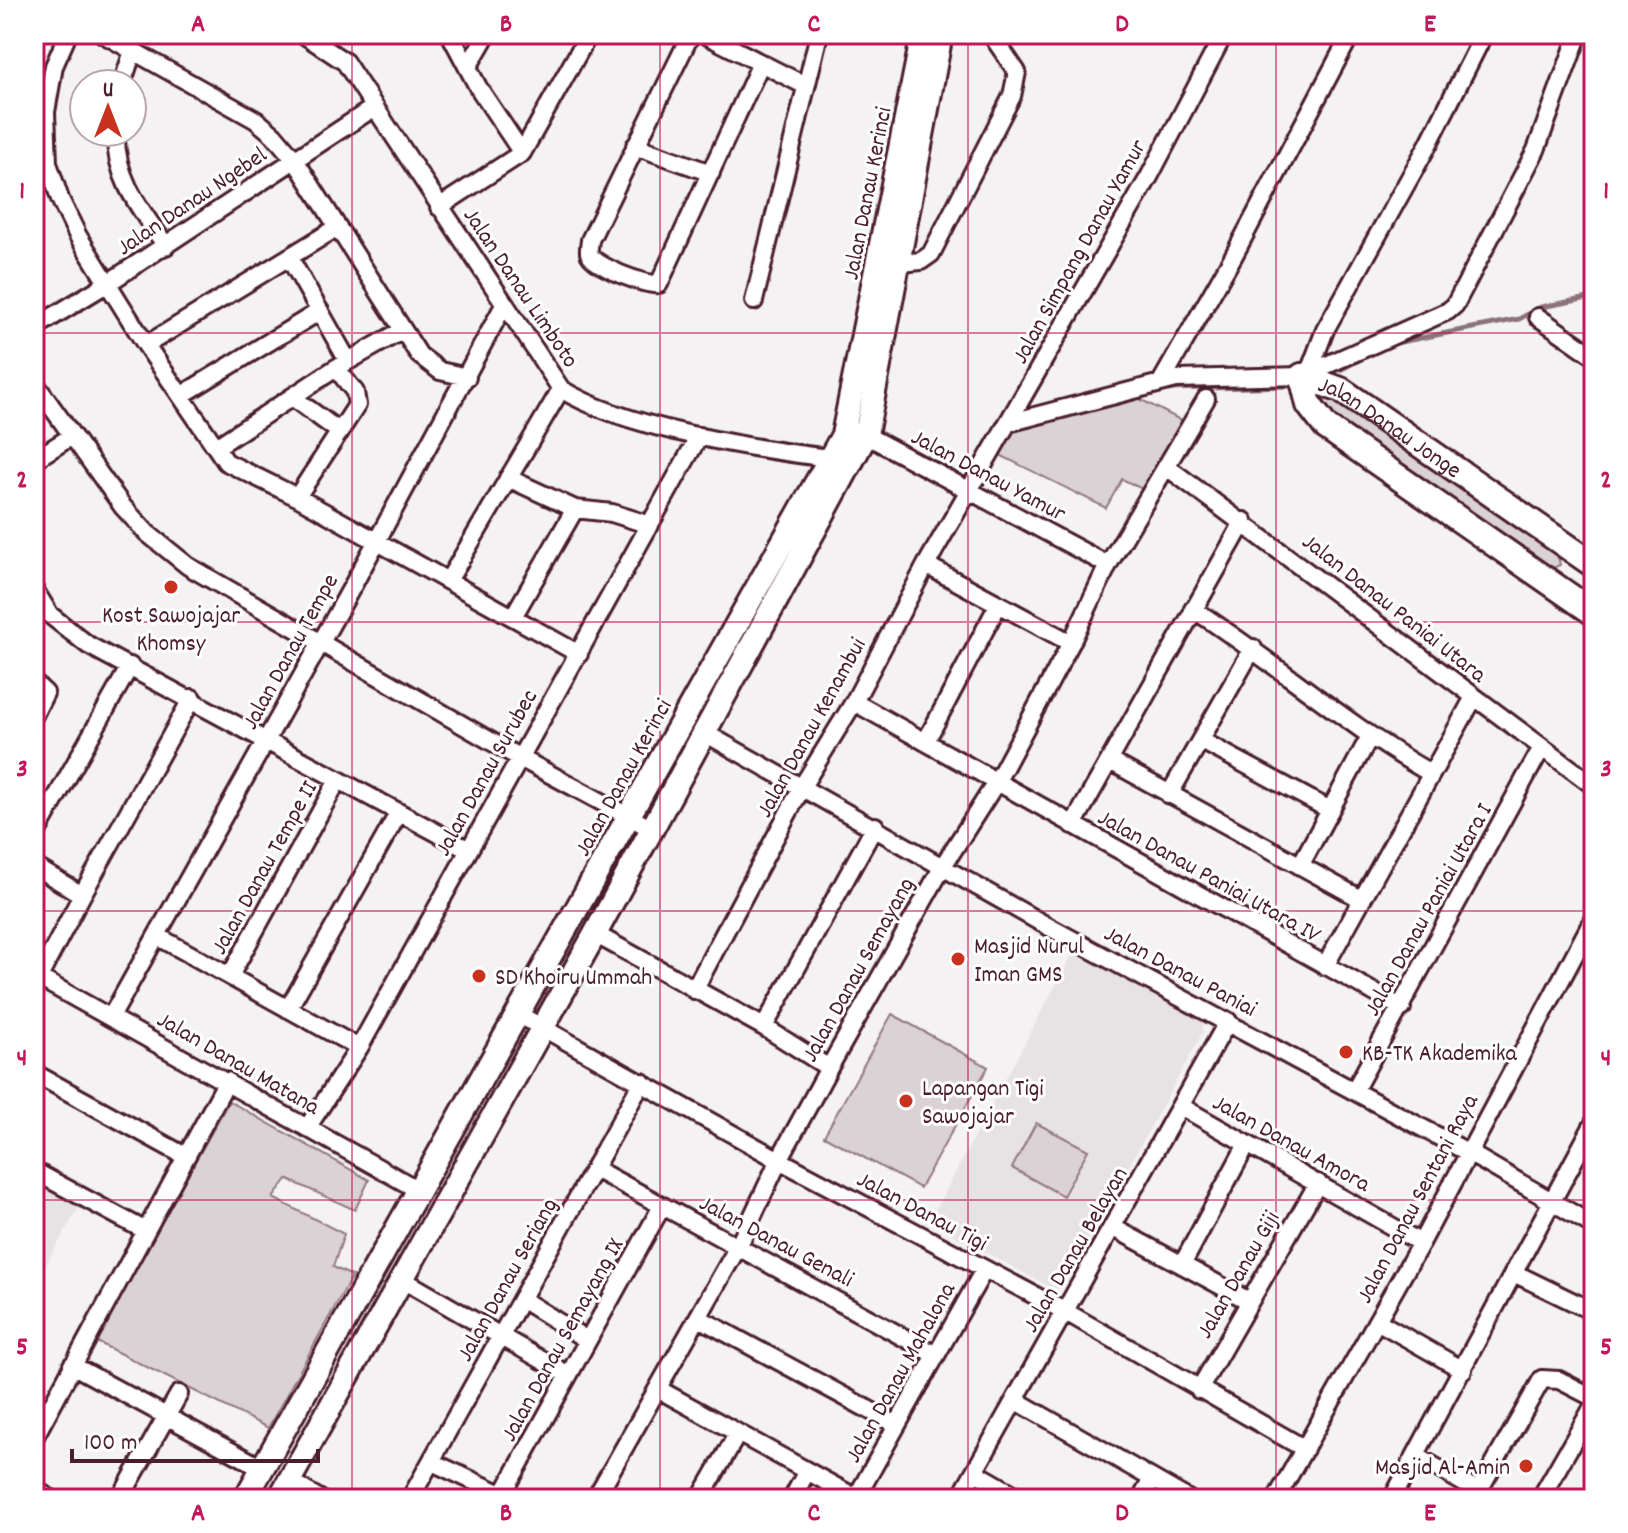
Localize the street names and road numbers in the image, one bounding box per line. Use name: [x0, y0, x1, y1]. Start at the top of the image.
street label: Jalan Danau Kerinci: [836, 104, 902, 283]
street label: Jalan Simpang Danau Yamur: [1005, 134, 1157, 371]
street label: Jalan Danau Ngebel: [111, 139, 275, 266]
street label: Jalan Danau Limboto: [453, 202, 586, 376]
street label: Jalan Danau Jonge: [1313, 369, 1467, 488]
street label: Jalan Danau Yamur: [904, 421, 1071, 532]
street label: Jalan Danau Paniai Utara: [1294, 526, 1493, 693]
street label: Jalan Danau Tempe: [235, 568, 349, 737]
street label: Jalan Danau Kenambui: [749, 632, 876, 825]
street label: Jalan Danau Surubec: [428, 684, 548, 863]
street label: Jalan Danau Kerinci: [567, 693, 682, 863]
street label: Jalan Danau Tempe II: [204, 775, 328, 962]
street label: Jalan Danau Paniai Utara I: [1357, 797, 1503, 1023]
street label: Jalan Danau Paniai Utara IV: [1091, 802, 1327, 953]
street label: Jalan Danau Semayang: [795, 872, 925, 1069]
street label: Jalan Danau Paniai: [1097, 918, 1262, 1027]
street label: Jalan Danau Matana: [150, 1004, 326, 1125]
street label: Jalan Danau Amora: [1205, 1087, 1376, 1202]
street label: Jalan Danau Sentani Raya: [1349, 1088, 1489, 1310]
street label: Jalan Danau Belayan: [1015, 1161, 1138, 1340]
street label: Jalan Danau Tigi: [850, 1164, 993, 1262]
street label: Jalan Danau Genali: [692, 1188, 859, 1298]
street label: Jalan Danau Seriang: [449, 1192, 568, 1369]
street label: Jalan Danau Giji: [1189, 1205, 1290, 1346]
street label: Jalan Danau Semayang IX: [493, 1232, 634, 1449]
street label: Jalan Danau Mahalona: [838, 1276, 966, 1470]

